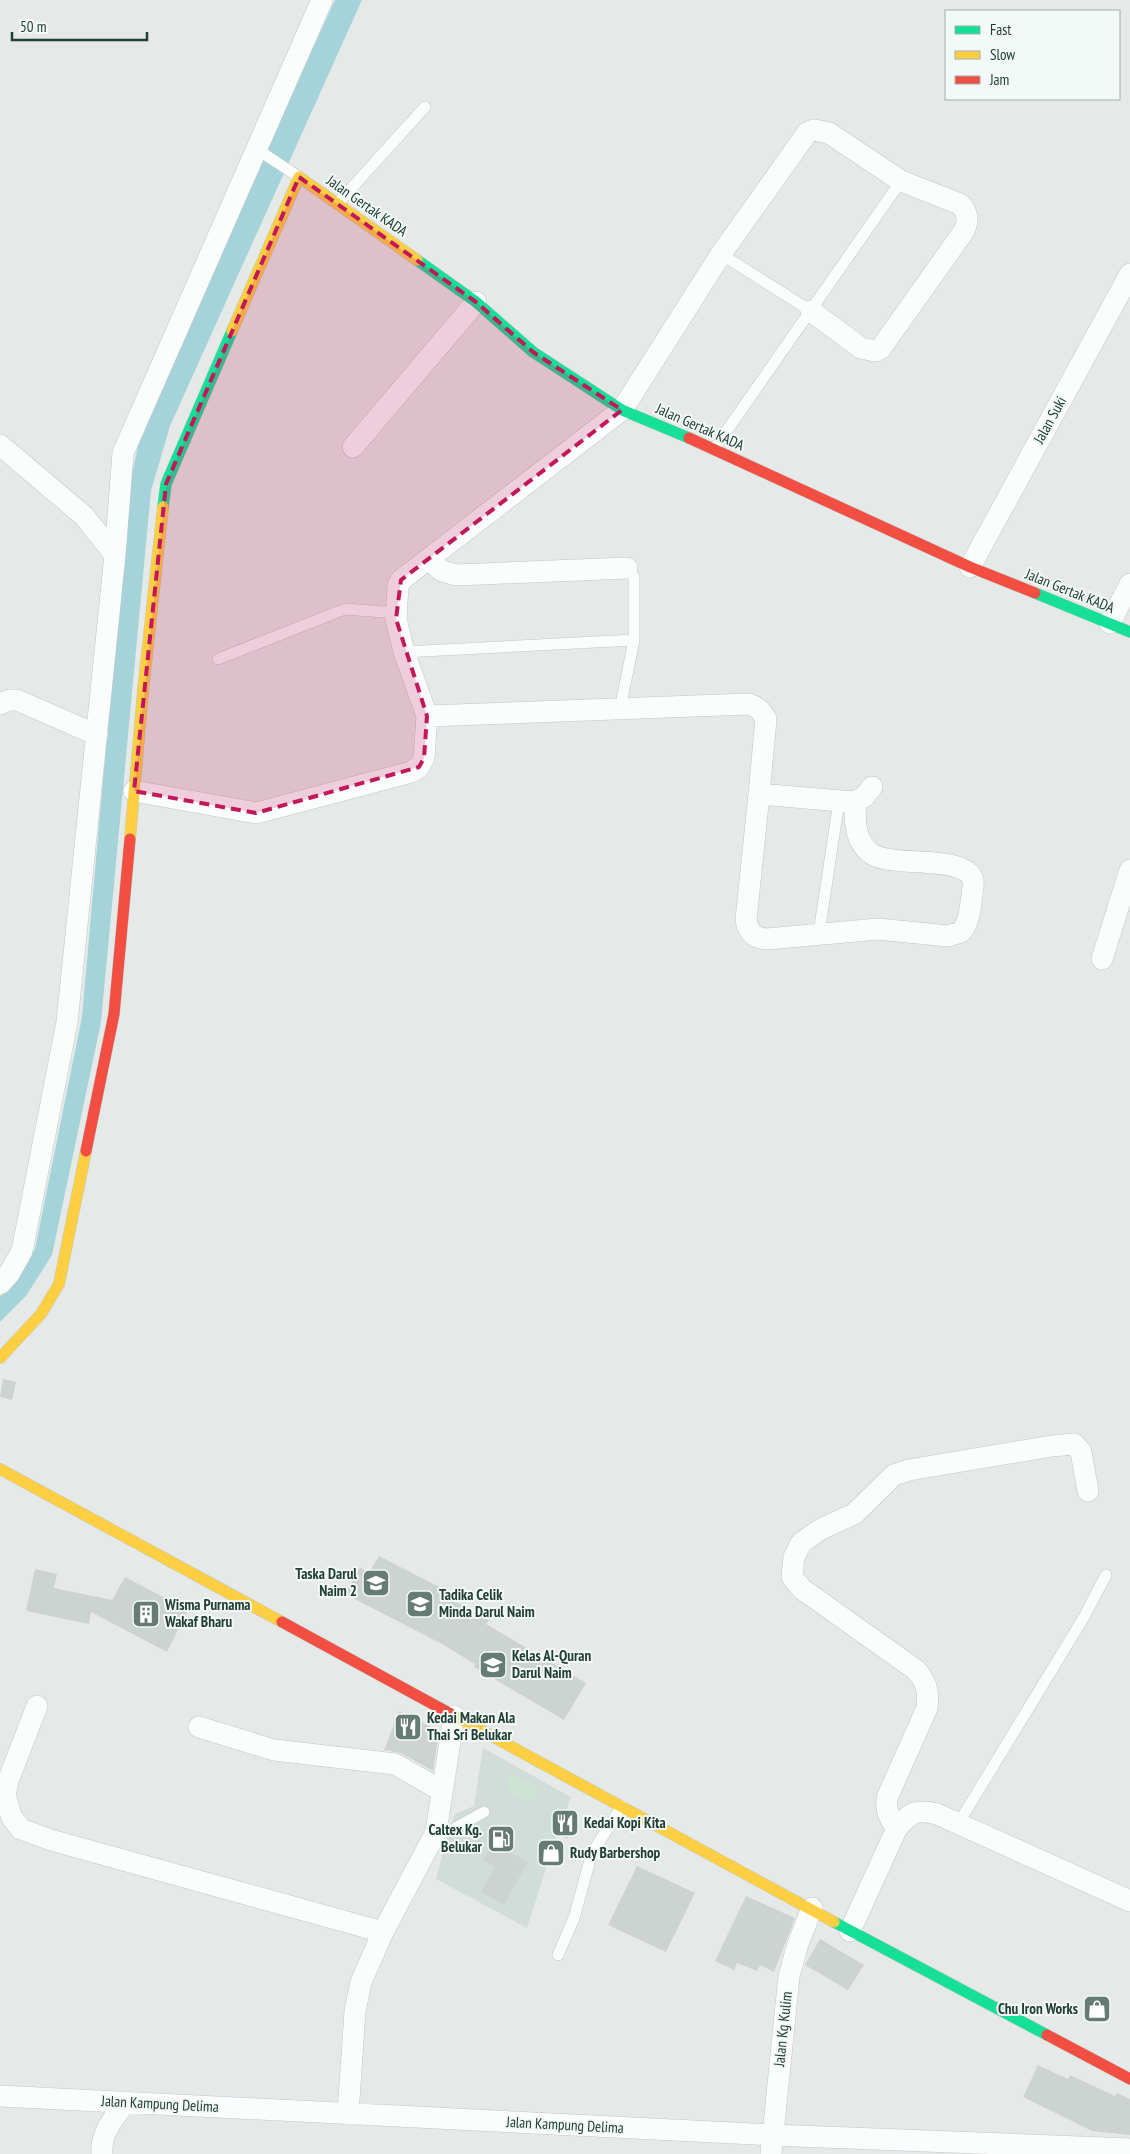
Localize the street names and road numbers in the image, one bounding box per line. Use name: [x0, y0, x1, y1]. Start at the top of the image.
street label: Jalan Gertak KADA: [322, 170, 412, 241]
street label: Jalan Suki: [1028, 393, 1070, 447]
street label: Jalan Gertak KADA: [652, 398, 748, 455]
street label: Jalan Gertak KADA: [1022, 564, 1118, 617]
street label: Jalan Kg Kulim: [769, 1990, 796, 2068]
street label: Jalan Kampung Delima: [100, 2091, 219, 2116]
street label: Jalan Kampung Delima: [505, 2112, 624, 2137]

